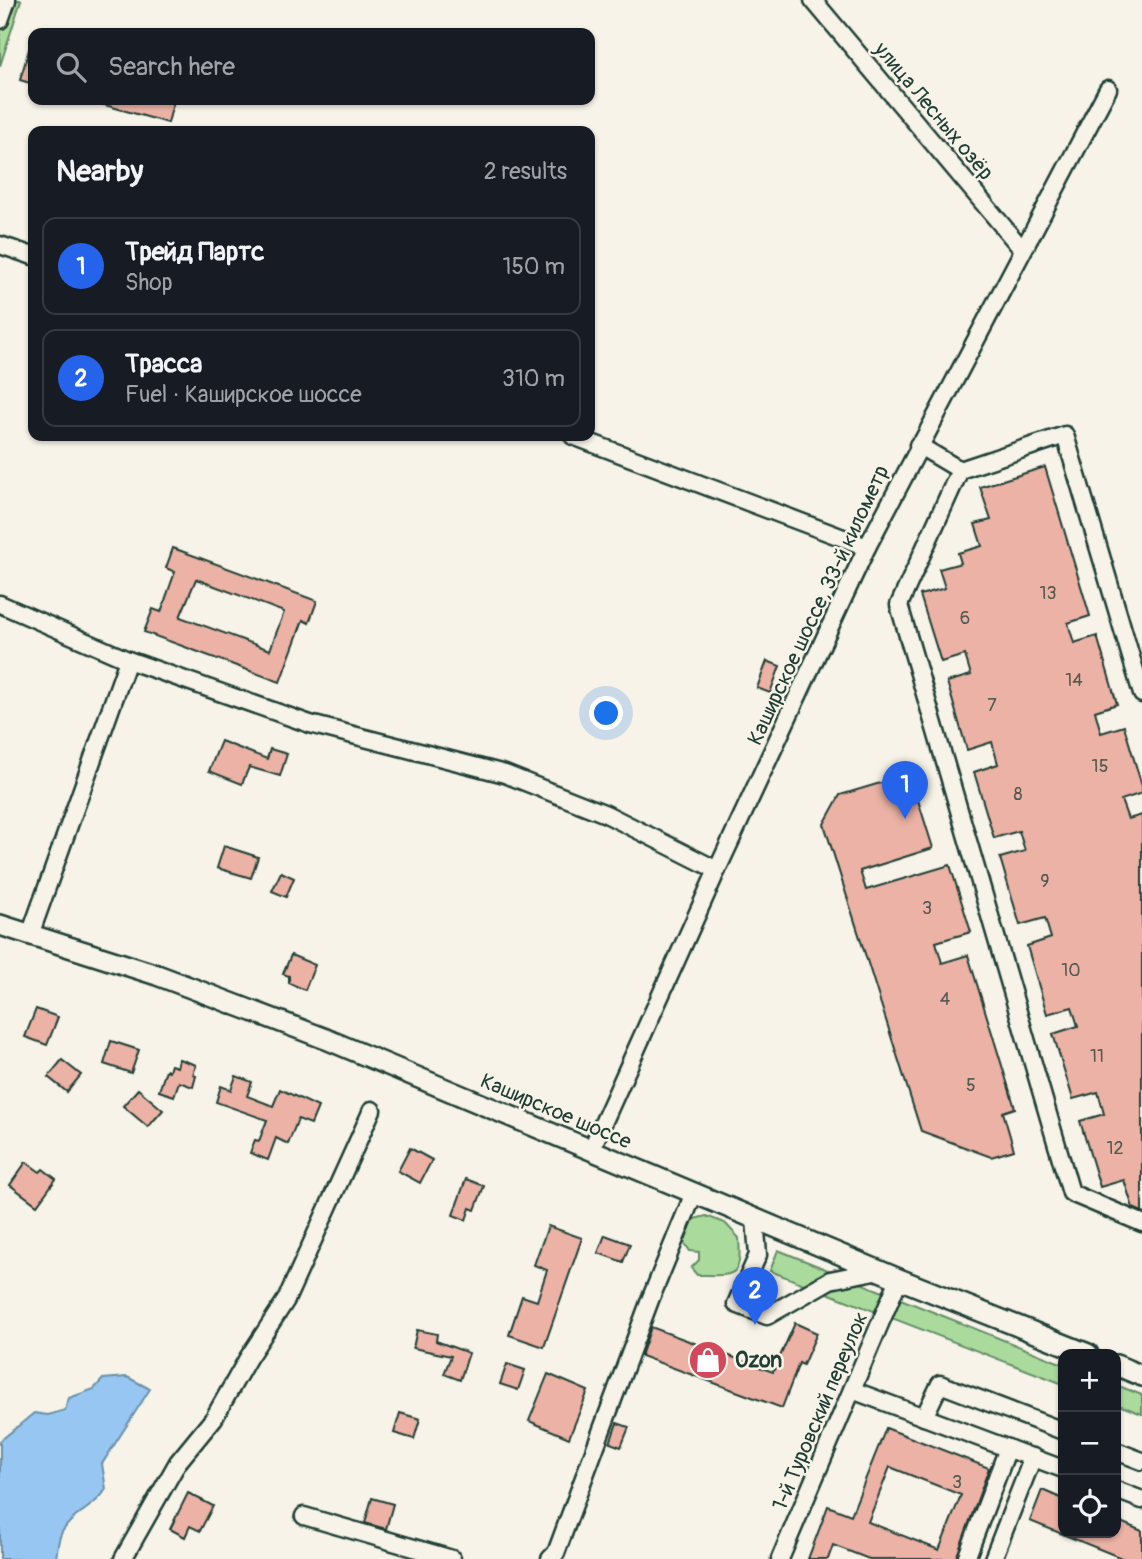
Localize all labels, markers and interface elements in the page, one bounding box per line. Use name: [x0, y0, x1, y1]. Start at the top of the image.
search box: [28, 28, 595, 105]
street label: улица Лесных озёр: [867, 36, 999, 186]
icon: search: [52, 48, 90, 86]
text: Search here: [108, 51, 235, 83]
text: Nearby: [56, 153, 143, 190]
text: 2 results: [484, 157, 567, 186]
text: Трейд Партс: [125, 236, 264, 268]
text: 1: [77, 252, 86, 281]
text: 150 m: [502, 252, 565, 281]
text: Shop: [125, 268, 173, 297]
text: Трасса: [125, 348, 202, 380]
text: 2: [75, 364, 87, 393]
text: 310 m: [502, 364, 565, 393]
text: Fuel · Каширское шоссе: [125, 380, 362, 409]
street label: Каширское шоссе, 33-й километр: [742, 461, 895, 749]
house number: 13: [1039, 582, 1057, 605]
house number: 6: [960, 607, 970, 630]
house number: 14: [1065, 669, 1083, 692]
house number: 7: [987, 694, 997, 717]
your location: [589, 696, 623, 730]
house number: 15: [1092, 755, 1108, 778]
pin: 1: [882, 761, 928, 819]
house number: 8: [1013, 783, 1023, 806]
house number: 9: [1040, 870, 1050, 893]
house number: 3: [922, 897, 932, 920]
house number: 10: [1061, 959, 1081, 982]
house number: 4: [940, 988, 951, 1011]
house number: 11: [1090, 1045, 1104, 1068]
street label: Каширское шоссе: [476, 1067, 636, 1156]
house number: 5: [966, 1074, 976, 1097]
house number: 12: [1106, 1137, 1124, 1160]
pin: 2: [732, 1267, 778, 1325]
street label: 1-й Туровский переулок: [766, 1308, 875, 1514]
shop icon: Ozon: [687, 1339, 729, 1381]
place label: Ozon: [735, 1347, 782, 1374]
map controls: [1058, 1349, 1121, 1538]
button: +: [1058, 1349, 1121, 1412]
button: −: [1058, 1412, 1121, 1475]
house number: 3: [952, 1471, 962, 1494]
button: locate: [1058, 1475, 1121, 1538]

